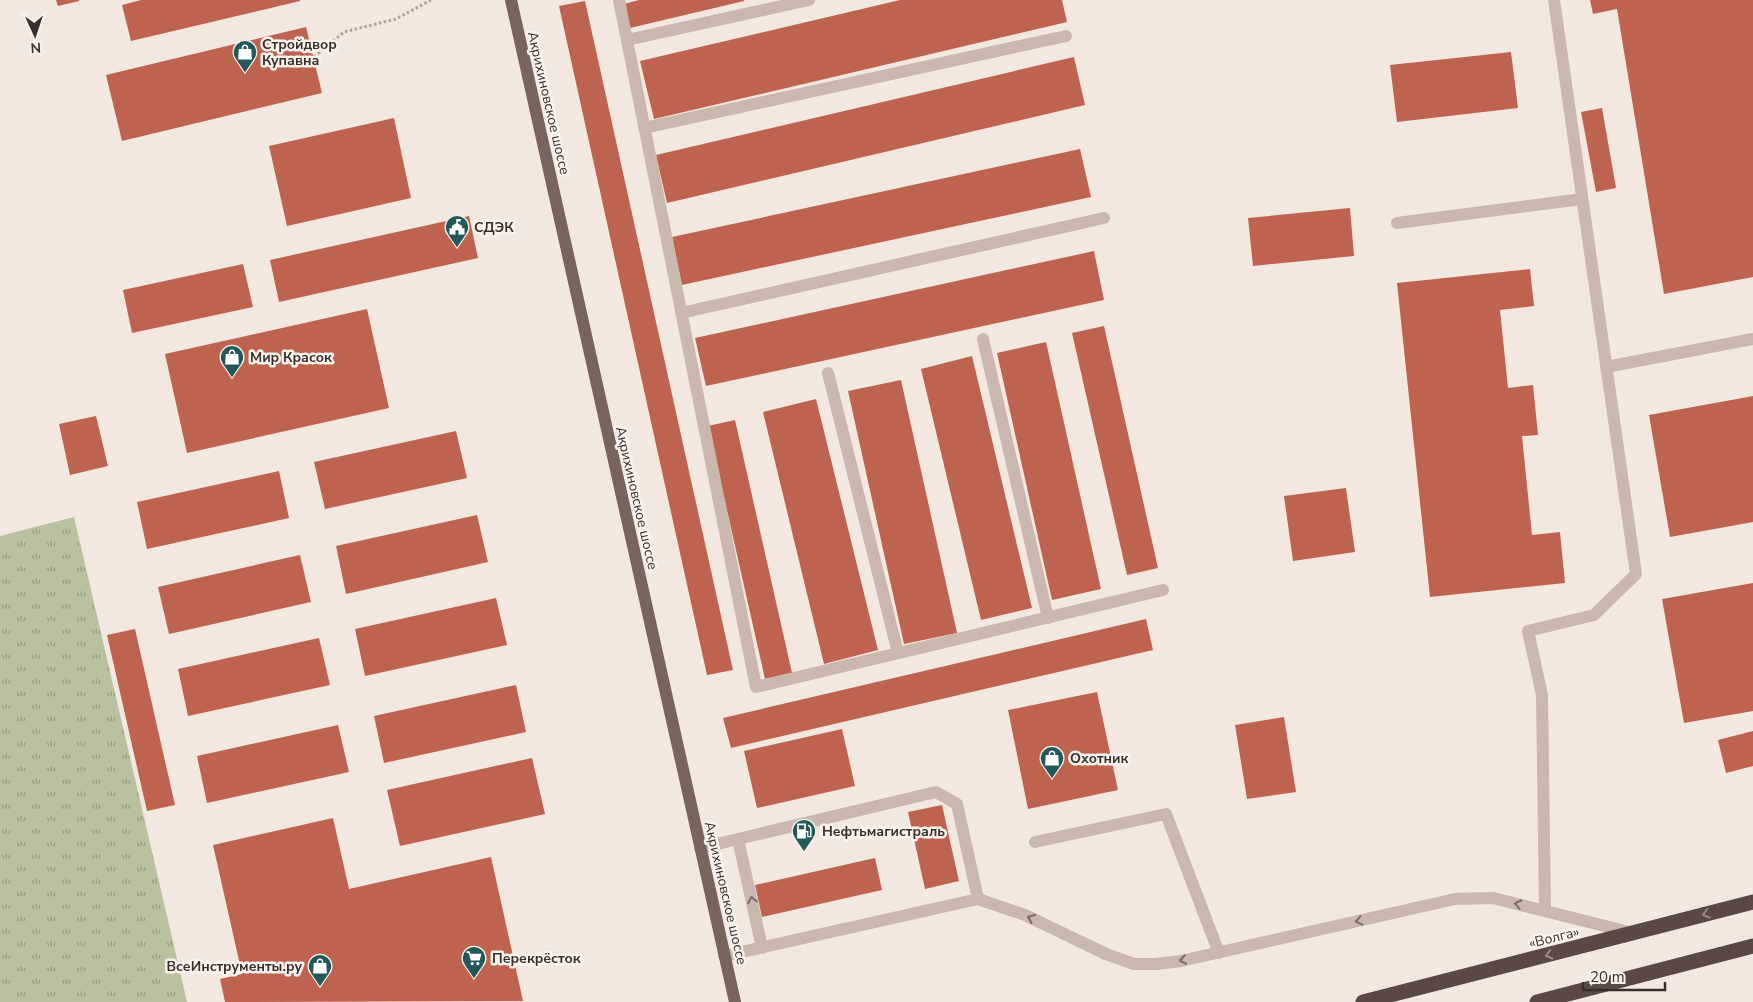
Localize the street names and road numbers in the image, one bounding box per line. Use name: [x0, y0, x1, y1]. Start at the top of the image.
street label: Акрихиновское шоссе: [523, 30, 574, 177]
street label: Акрихиновское шоссе: [611, 425, 662, 572]
street label: Акрихиновское шоссе: [700, 820, 751, 967]
street label: «Волга»: [1527, 922, 1581, 953]

